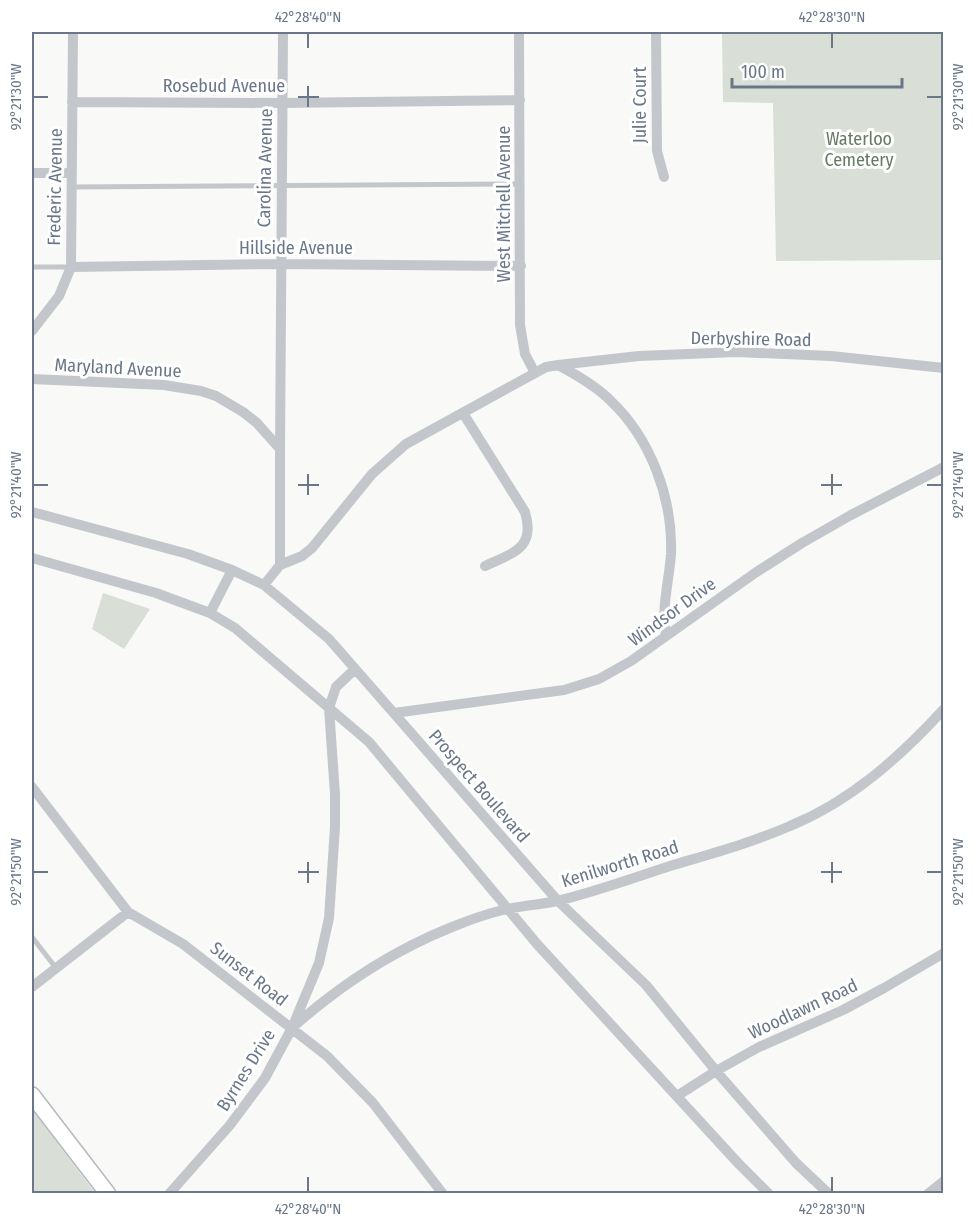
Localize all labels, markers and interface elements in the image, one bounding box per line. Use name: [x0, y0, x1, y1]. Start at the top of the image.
text: 42°28'40"N: [275, 8, 341, 26]
text: 42°28'30"N: [799, 8, 865, 26]
scale bar: [732, 51, 902, 89]
text: 100 m: [741, 61, 785, 83]
text: 92°21'30"W: [7, 63, 25, 131]
text: 92°21'30"W: [949, 63, 967, 131]
street label: Julie Court: [629, 67, 651, 143]
street label: Rosebud Avenue: [163, 75, 285, 97]
street label: Carolina Avenue: [253, 108, 277, 228]
street label: West Mitchell Avenue: [493, 125, 515, 282]
street label: Frederic Avenue: [43, 128, 67, 246]
park label: Waterloo Cemetery: [824, 128, 894, 171]
street label: Hillside Avenue: [239, 237, 353, 259]
street label: Derbyshire Road: [690, 327, 812, 351]
street label: Maryland Avenue: [54, 354, 182, 382]
text: 92°21'40"W: [7, 451, 25, 519]
text: 92°21'40"W: [949, 451, 967, 519]
street label: Windsor Drive: [624, 573, 720, 651]
street label: Prospect Boulevard: [424, 725, 534, 847]
street label: Kenilworth Road: [559, 836, 681, 892]
text: 92°21'50"W: [7, 838, 25, 906]
text: 92°21'50"W: [949, 838, 967, 906]
street label: Sunset Road: [206, 937, 292, 1011]
street label: Woodlawn Road: [745, 974, 861, 1044]
street label: Byrnes Drive: [212, 1025, 280, 1115]
text: 42°28'40"N: [275, 1200, 341, 1218]
text: 42°28'30"N: [799, 1200, 865, 1218]

